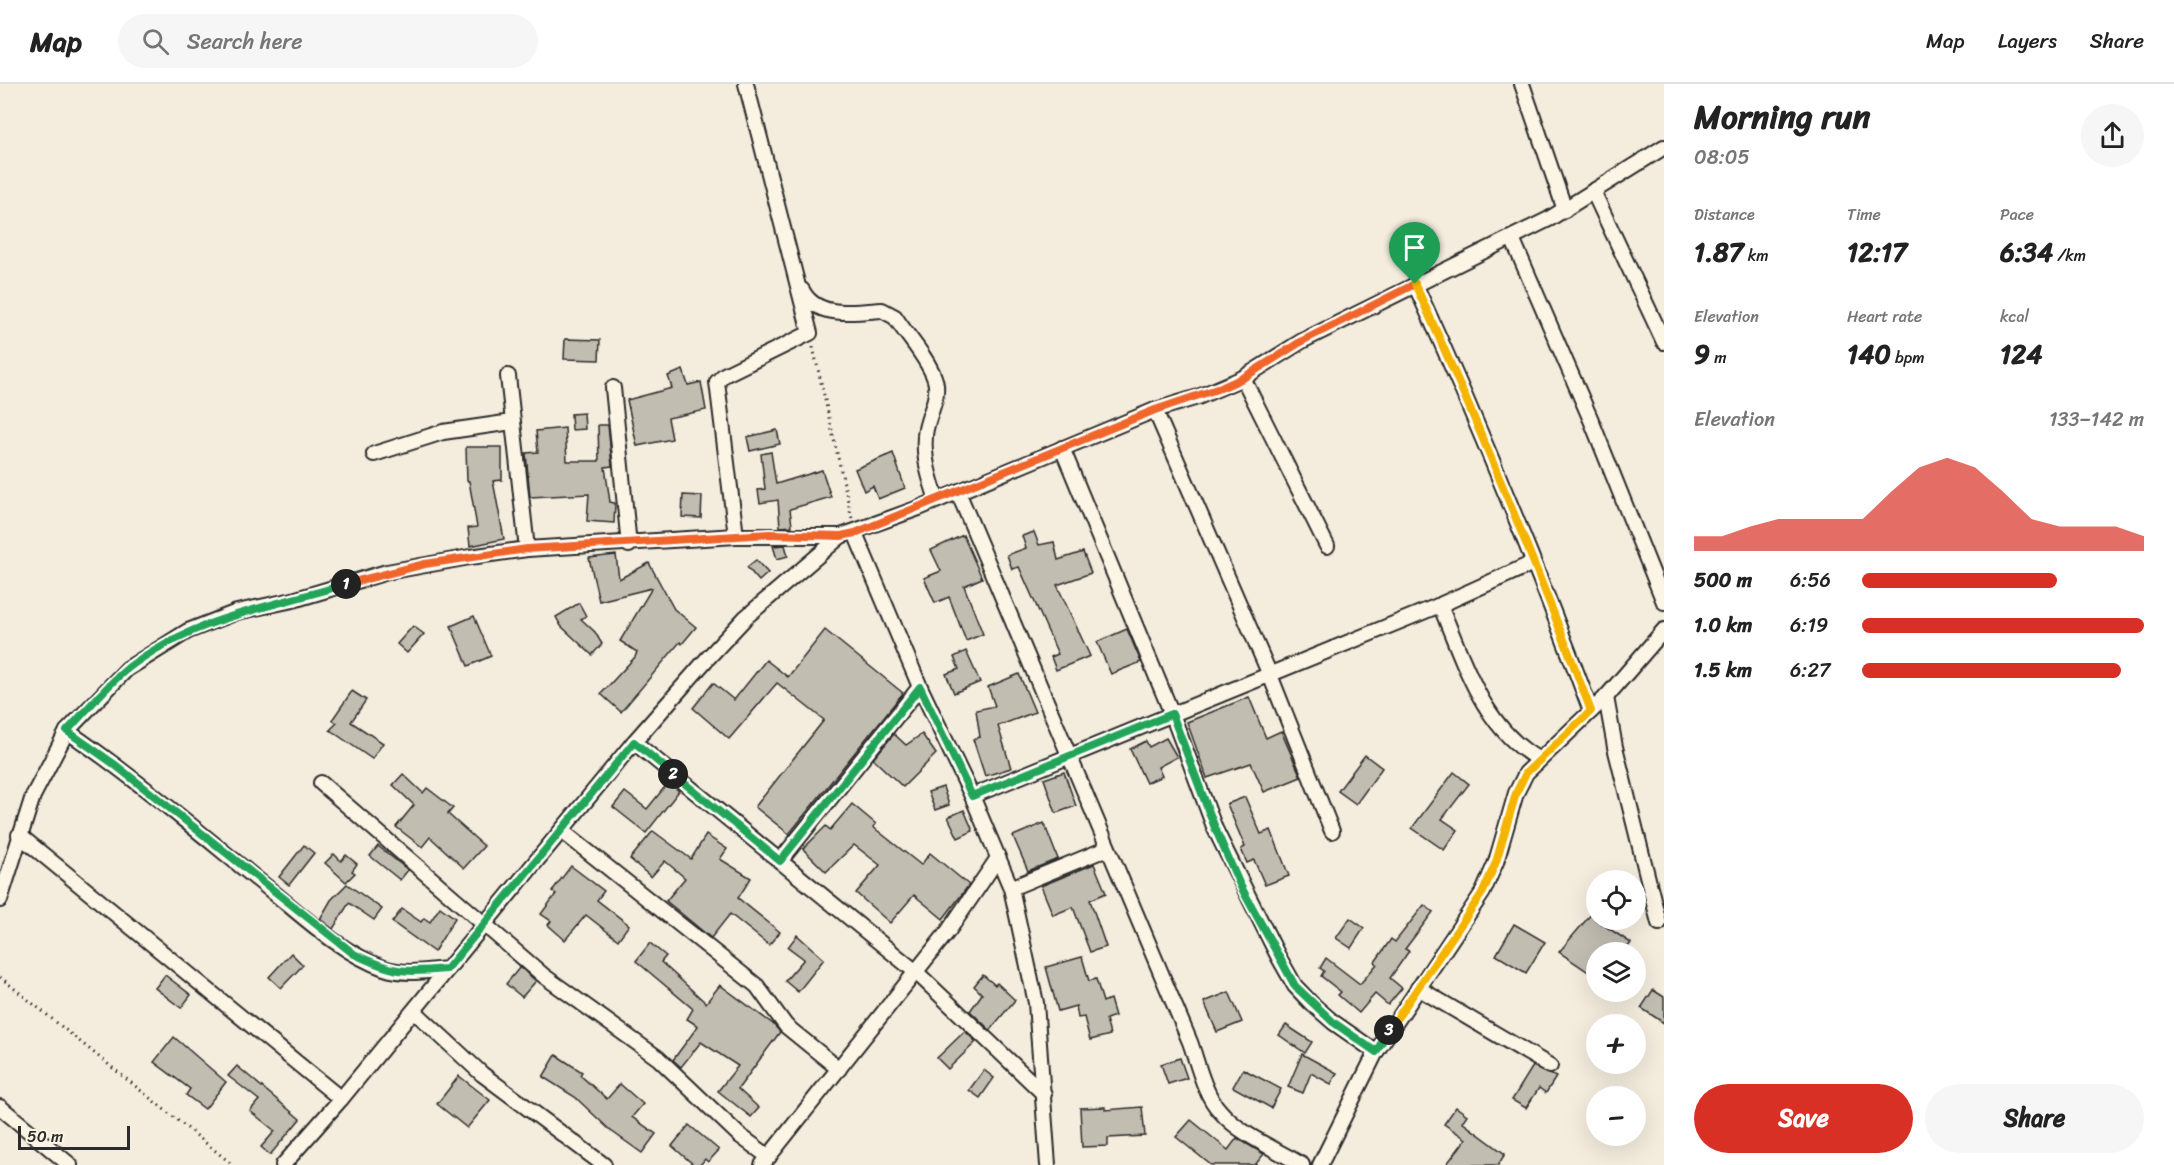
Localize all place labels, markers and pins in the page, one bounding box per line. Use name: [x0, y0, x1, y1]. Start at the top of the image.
pin: [1389, 222, 1440, 284]
pin: 1: [331, 569, 361, 599]
pin: 2: [658, 759, 688, 789]
pin: 3: [1374, 1015, 1404, 1045]

